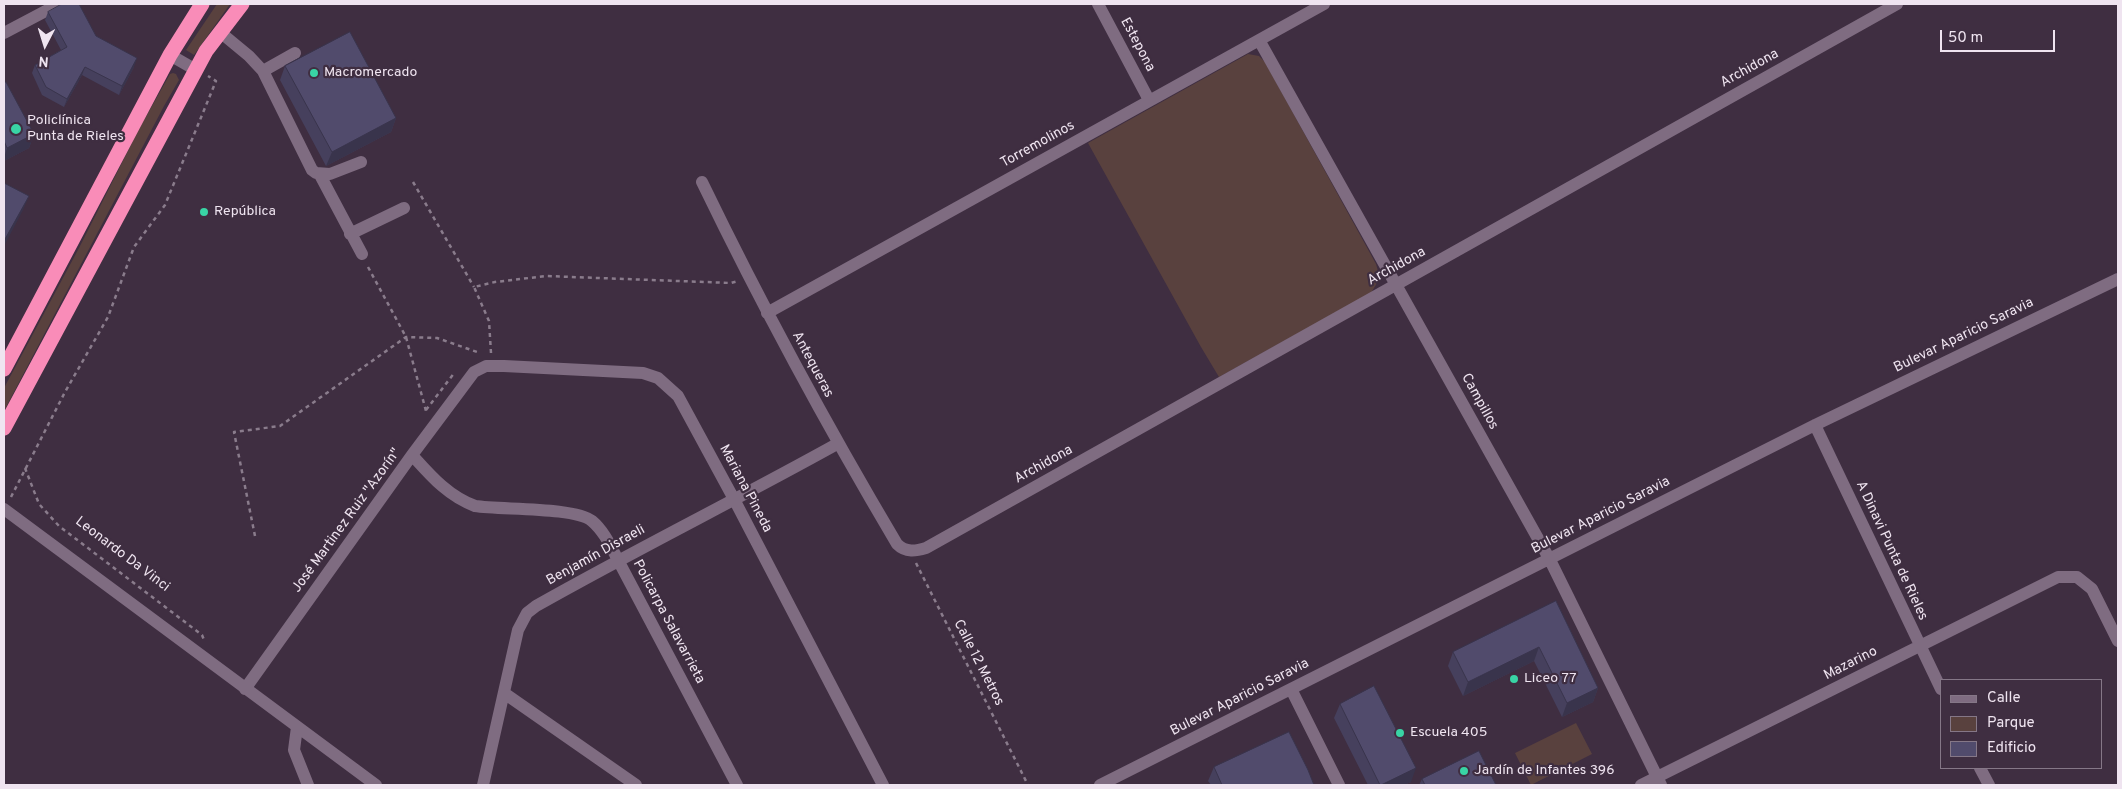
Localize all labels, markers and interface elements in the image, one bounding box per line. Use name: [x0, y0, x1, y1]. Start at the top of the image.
street label: Estepona: [1116, 15, 1158, 75]
north arrow: [20, 20, 70, 70]
scale bar: [1942, 20, 2057, 52]
text: 50 m: [1948, 29, 1983, 48]
street label: Archidona: [1718, 46, 1782, 92]
text: N: [38, 52, 49, 69]
place label: Macromercado: [324, 65, 417, 81]
marker: Macromercado: [308, 67, 320, 79]
place label: Policlínica Punta de Rieles: [27, 113, 124, 146]
street label: Torremolinos: [998, 118, 1078, 172]
marker: Policlínica Punta de Rieles: [9, 122, 23, 136]
place label: República: [214, 204, 276, 220]
marker: República: [198, 206, 210, 218]
street label: Archidona: [1365, 244, 1429, 290]
street label: Bulevar Aparicio Saravia: [1891, 295, 2037, 377]
street label: Antequeras: [788, 329, 836, 401]
street label: Campillos: [1457, 371, 1501, 433]
street label: Mariana Pineda: [715, 442, 775, 536]
street label: Archidona: [1012, 442, 1076, 488]
street label: José Martinez Ruiz "Azorín": [289, 446, 405, 596]
street label: Bulevar Aparicio Saravia: [1529, 474, 1673, 558]
street label: A Dinavi Punta de Rieles: [1851, 479, 1931, 623]
street label: Leonardo Da Vinci: [71, 514, 173, 596]
street label: Benjamín Disraeli: [544, 522, 648, 590]
street label: Policarpa Salavarrieta: [628, 557, 708, 687]
street label: Calle 12 Metros: [949, 617, 1007, 709]
street label: Mazarino: [1822, 643, 1880, 685]
street label: Bulevar Aparicio Saravia: [1168, 656, 1312, 740]
place label: Liceo 77: [1524, 671, 1576, 687]
marker: Liceo 77: [1508, 673, 1520, 685]
legend: [1940, 679, 2102, 769]
text: Calle: [1987, 689, 2021, 708]
text: Parque: [1987, 714, 2035, 733]
place label: Escuela 405: [1410, 725, 1487, 741]
marker: Escuela 405: [1394, 727, 1406, 739]
text: Edificio: [1987, 739, 2036, 758]
place label: Jardín de Infantes 396: [1474, 763, 1615, 779]
marker: Jardín de Infantes 396: [1458, 765, 1470, 777]

